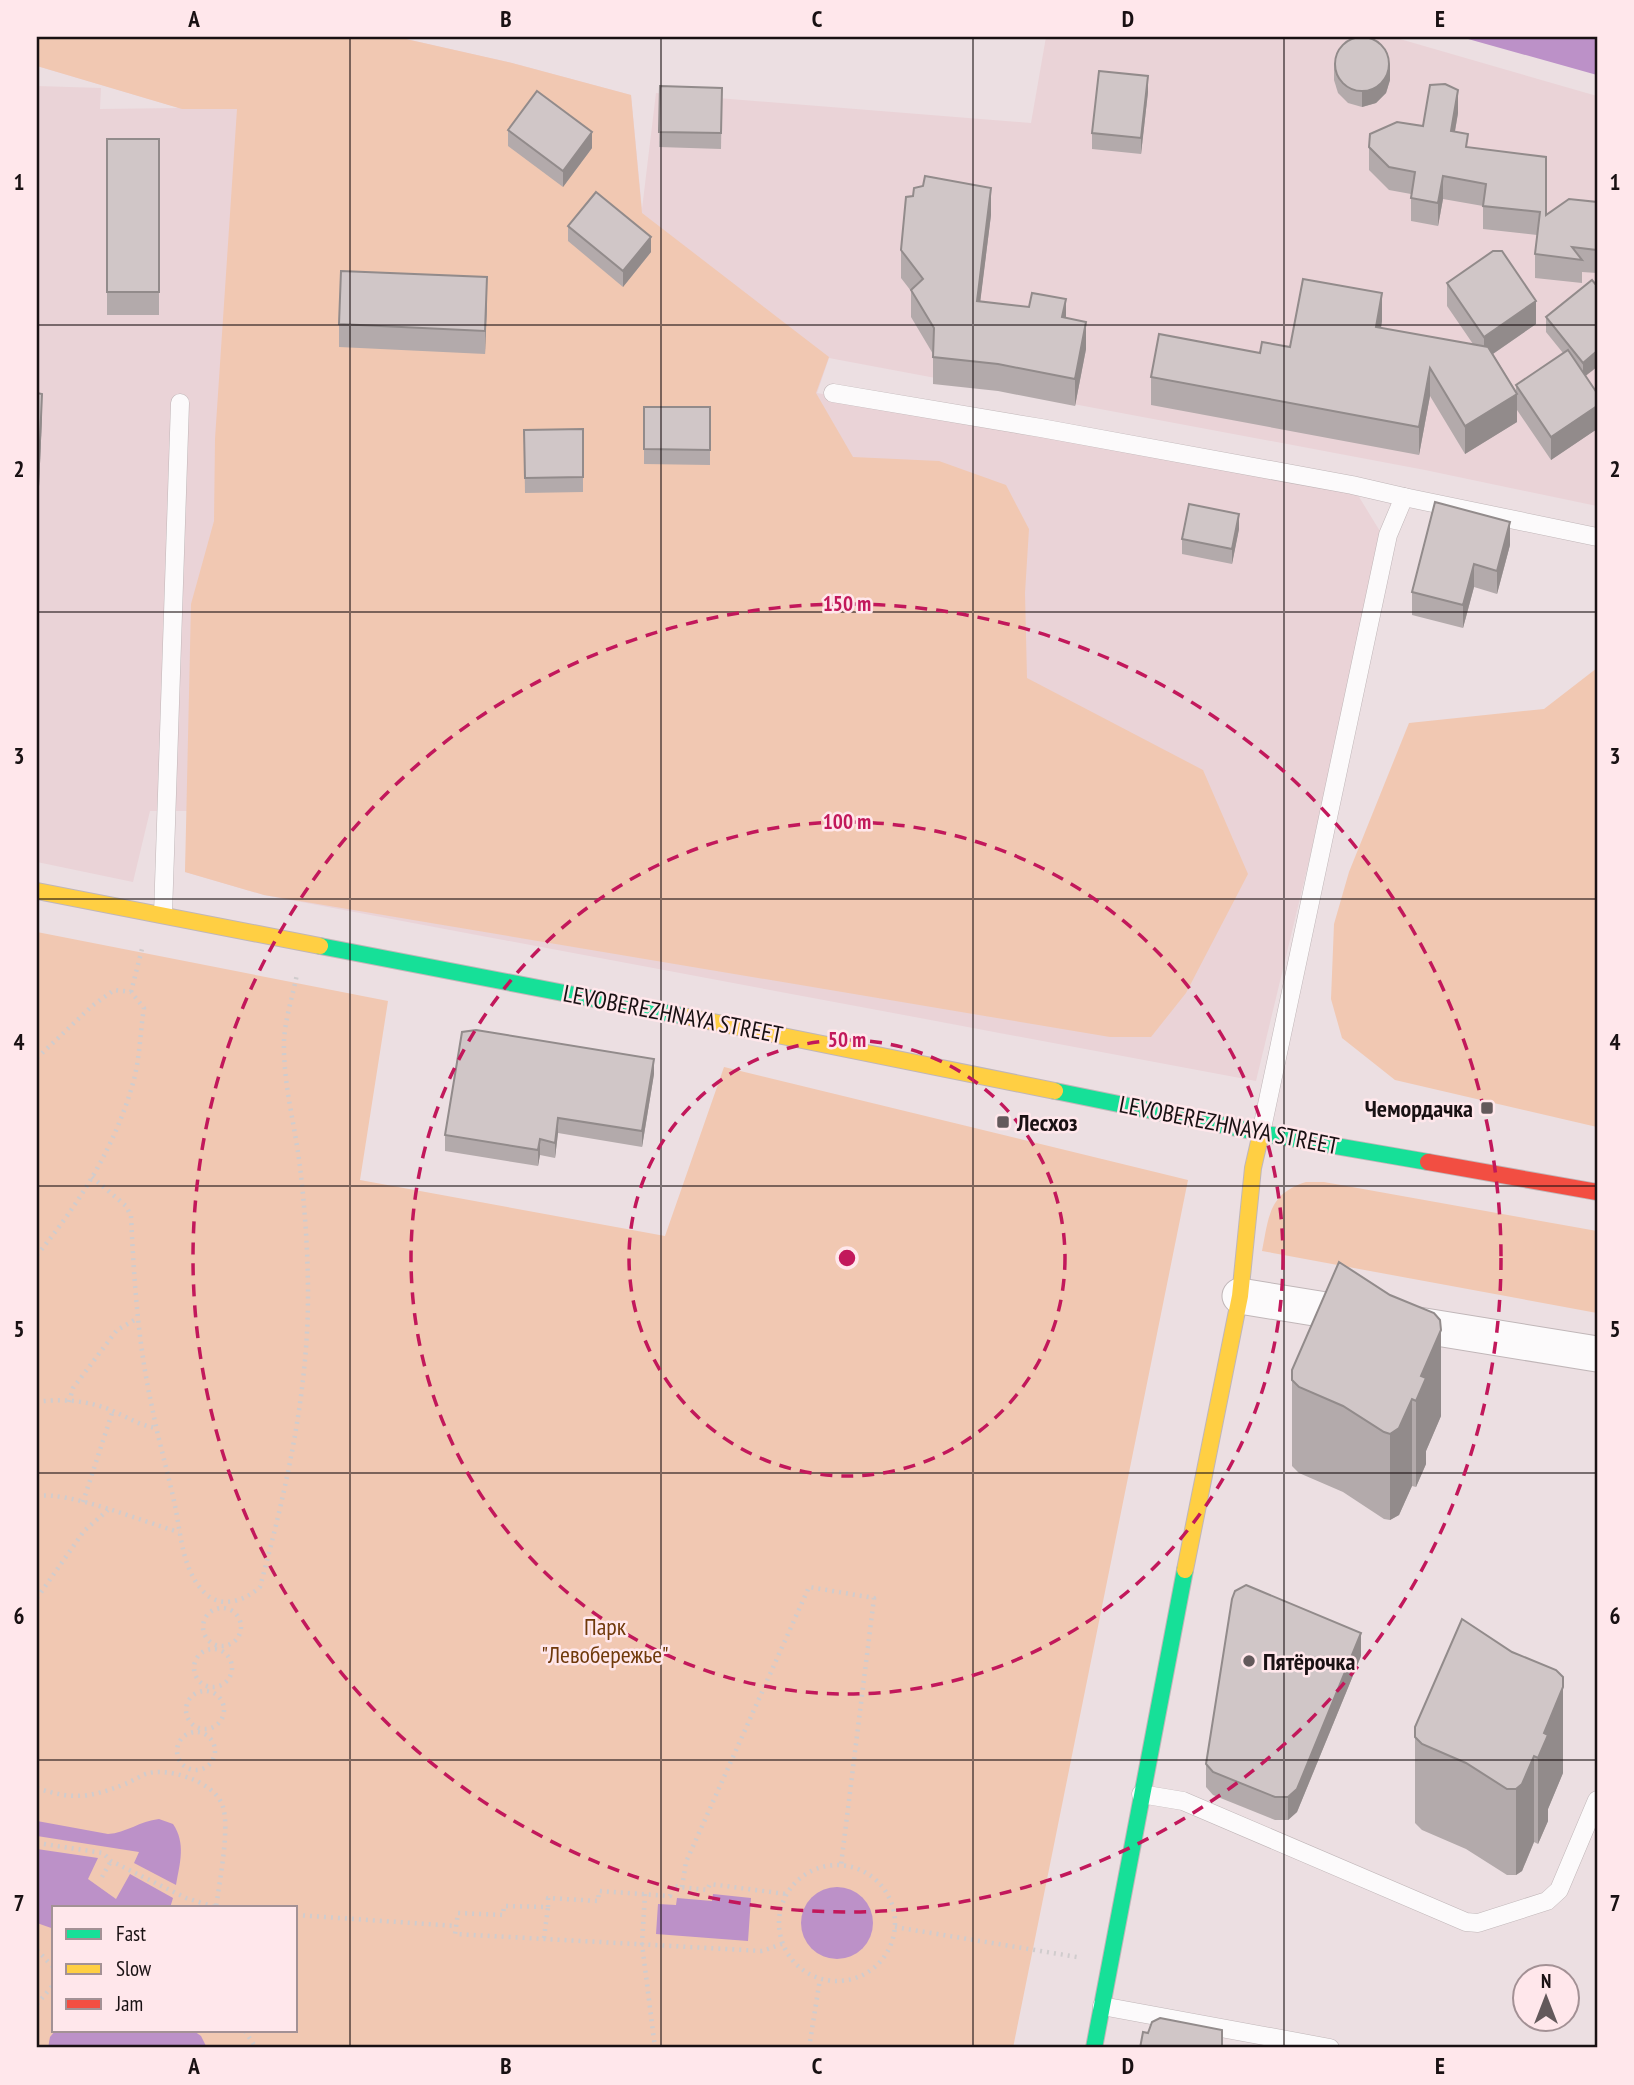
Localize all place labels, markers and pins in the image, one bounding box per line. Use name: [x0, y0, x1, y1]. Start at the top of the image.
place label: Чемордачка: [1365, 1093, 1473, 1124]
marker: Чемордачка: [1479, 1100, 1495, 1116]
place label: Лесхоз: [1016, 1107, 1077, 1138]
marker: Лесхоз: [995, 1114, 1011, 1130]
centre of rings: [835, 1246, 859, 1270]
place label: Пятёрочка: [1263, 1646, 1355, 1677]
marker: Пятёрочка: [1241, 1653, 1257, 1669]

